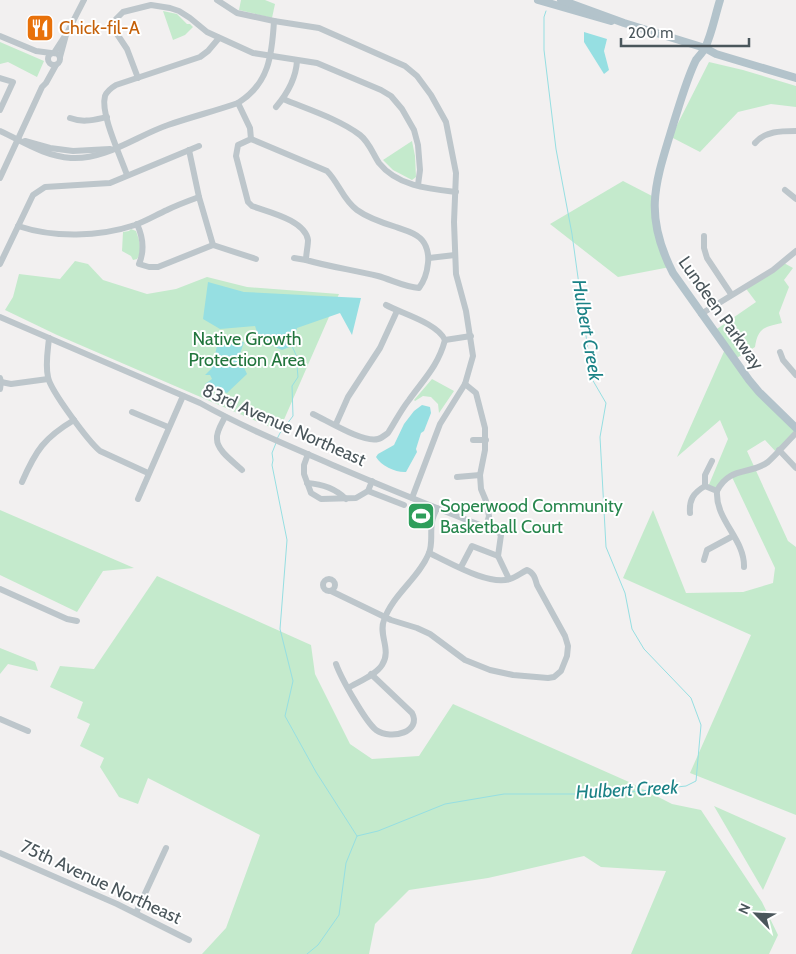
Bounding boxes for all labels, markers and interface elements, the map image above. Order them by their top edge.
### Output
restaurant icon: Chick-fil-A [25,13,55,43]
scale bar [621,15,748,47]
place label: Chick-fil-A [59,17,140,39]
text: 200 m [628,24,673,42]
street label: Lundeen Parkway [674,252,768,374]
water label: Hulbert Creek [567,278,608,383]
park label: Native Growth Protection Area [188,328,306,371]
street label: 83rd Avenue Northeast [199,379,369,471]
place label: Soperwood Community Basketball Court [440,495,623,538]
sports icon: Soperwood Community Basketball Court [406,501,436,531]
water label: Hulbert Creek [575,775,680,804]
street label: 75th Avenue Northeast [17,835,185,929]
north arrow [731,889,781,939]
text: N [734,901,754,917]

